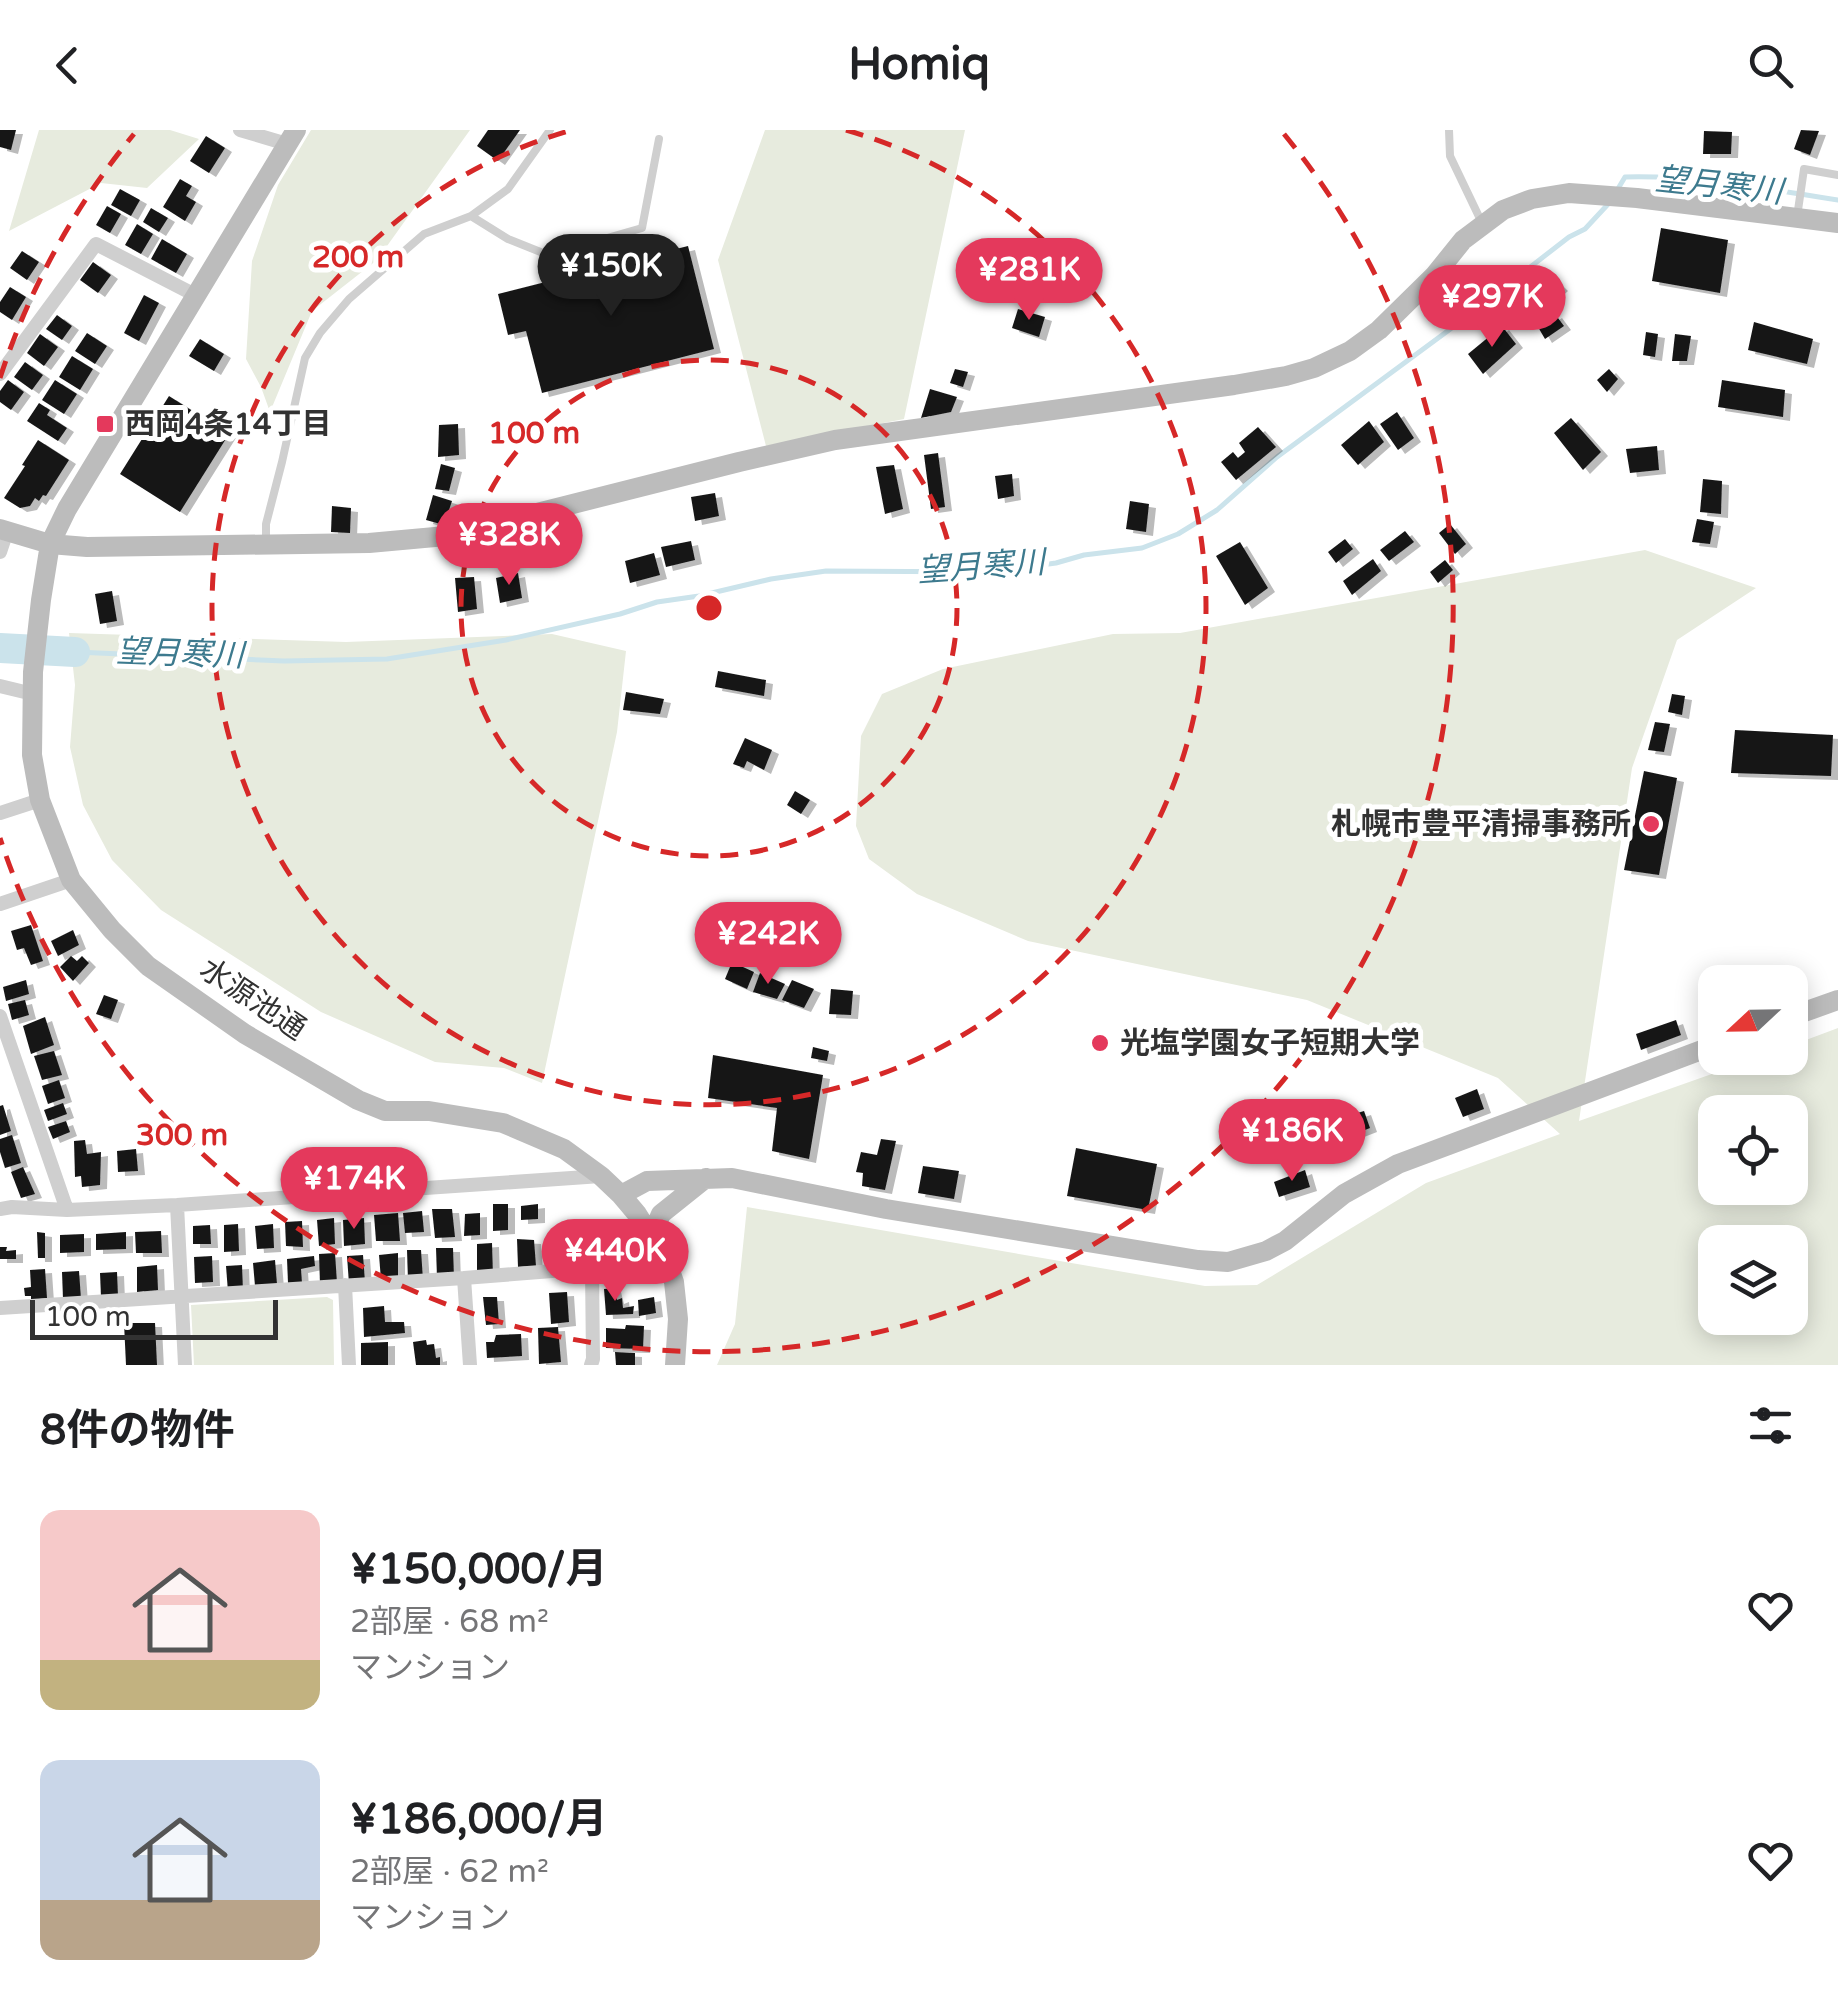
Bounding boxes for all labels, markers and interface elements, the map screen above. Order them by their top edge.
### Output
icon: back [40,38,95,93]
text: Homiq [848,38,990,92]
icon: search [1743,38,1798,93]
water label: 望月寒川 [1653,160,1788,212]
pin: ¥150K [541,234,681,319]
pin: ¥281K [959,238,1099,323]
text: 200 m [312,239,404,276]
text: ¥150K [560,247,662,285]
text: ¥281K [978,251,1080,289]
pin: ¥297K [1422,265,1562,350]
text: ¥297K [1441,278,1543,316]
place label: 西岡4条14丁目 [125,406,332,443]
marker: 西岡4条14丁目 [94,413,116,435]
text: 100 m [488,415,580,452]
pin: ¥328K [439,503,579,588]
text: ¥328K [458,516,560,554]
water label: 望月寒川 [916,543,1049,590]
centre of rings [691,590,727,626]
water label: 望月寒川 [115,633,248,675]
place label: 札幌市豊平清掃事務所 [1331,806,1631,843]
marker: 札幌市豊平清掃事務所 [1640,813,1662,835]
pin: ¥242K [698,902,838,987]
text: ¥242K [717,915,819,953]
street label: 水源池通 [193,951,313,1048]
north arrow [1698,965,1808,1075]
map controls [1698,965,1808,1335]
place label: 光塩学園女子短期大学 [1120,1025,1420,1062]
marker: 光塩学園女子短期大学 [1089,1032,1111,1054]
button: locate [1698,1095,1808,1205]
pin: ¥186K [1222,1099,1362,1184]
text: ¥186K [1241,1112,1343,1150]
text: 300 m [136,1117,228,1154]
pin: ¥174K [284,1147,424,1232]
text: ¥174K [303,1160,405,1198]
pin: ¥440K [545,1219,685,1304]
button: layers [1698,1225,1808,1335]
text: ¥440K [564,1232,666,1270]
scale bar [30,1295,278,1340]
text: 100 m [45,1300,131,1334]
icon: filters [1743,1398,1798,1453]
text: 8件の物件 [40,1405,234,1456]
text: ¥150,000/月 [350,1544,607,1595]
icon: home [120,1550,240,1670]
icon: heart [1743,1583,1798,1638]
text: 2部屋 · 68 m² [350,1603,549,1641]
text: マンション [350,1649,510,1687]
text: ¥186,000/月 [350,1794,607,1845]
icon: home [120,1800,240,1920]
icon: heart [1743,1833,1798,1888]
text: 2部屋 · 62 m² [350,1853,549,1891]
text: マンション [350,1899,510,1937]

